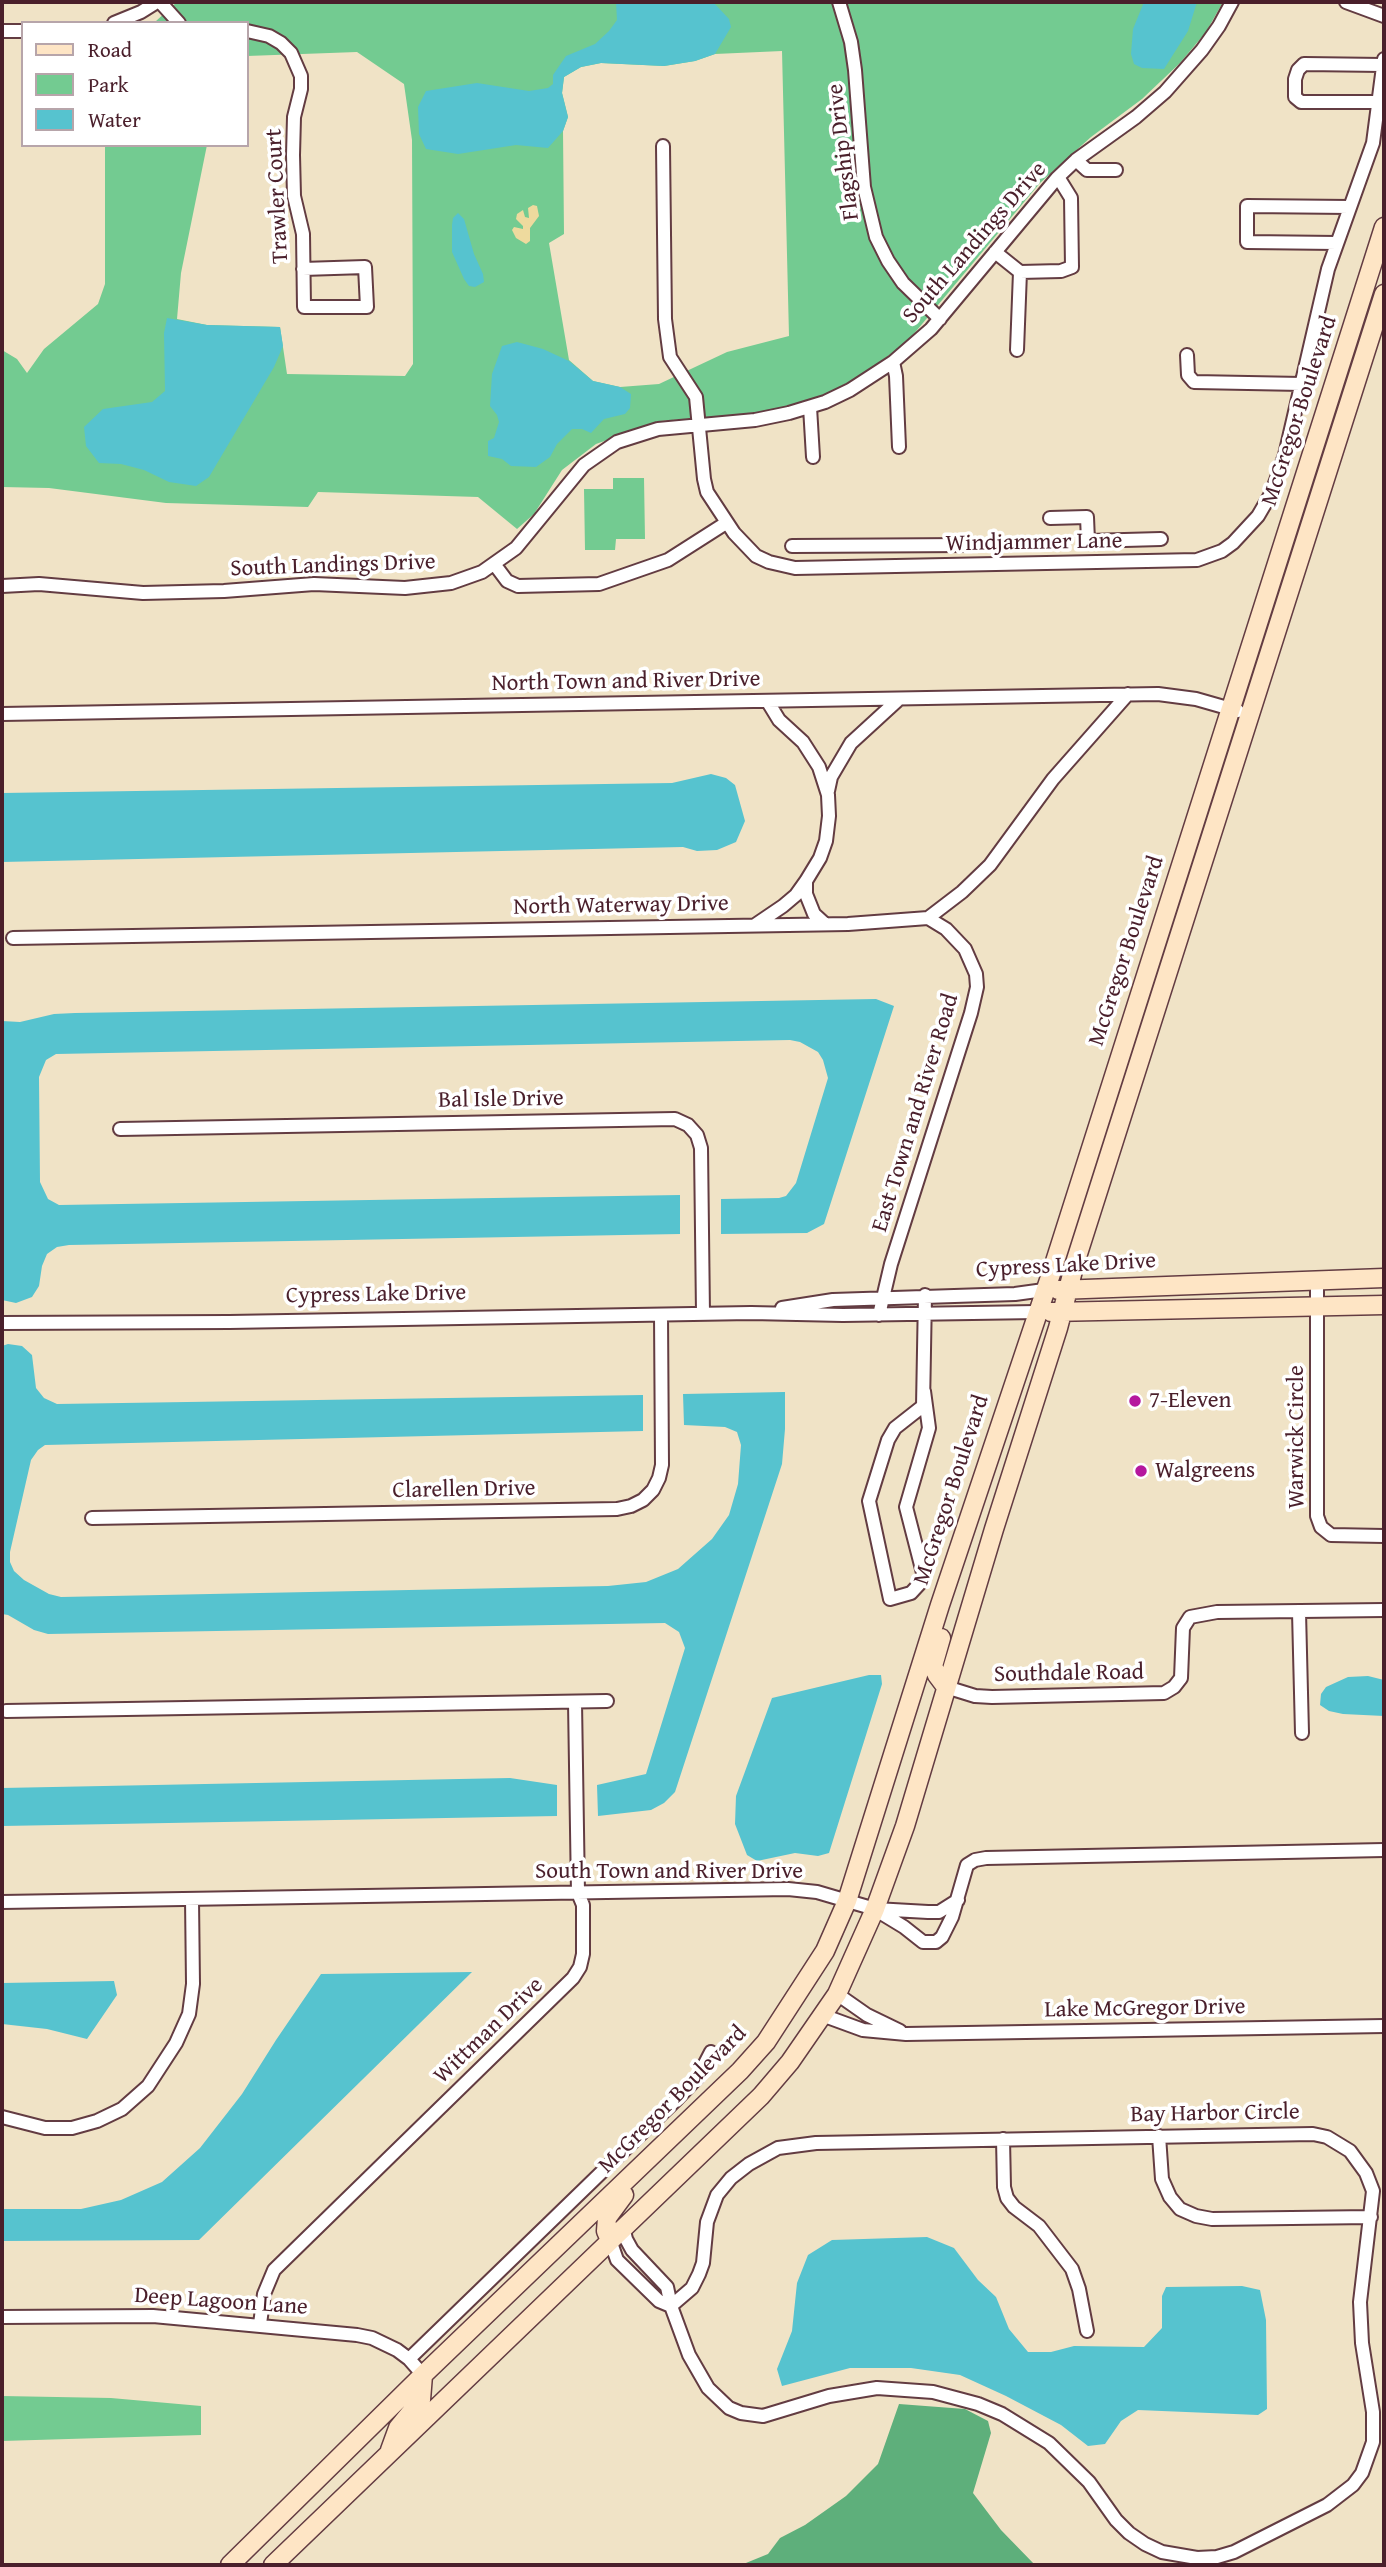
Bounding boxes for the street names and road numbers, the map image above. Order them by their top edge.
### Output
street label: Flagship Drive [822,82,866,222]
street label: Trawler Court [261,128,295,264]
street label: South Landings Drive [897,156,1053,330]
street label: McGregor Boulevard [1256,313,1344,509]
street label: Windjammer Lane [945,528,1123,558]
street label: South Landings Drive [230,549,436,583]
street label: North Town and River Drive [491,666,761,698]
street label: McGregor Boulevard [1083,853,1171,1049]
street label: North Waterway Drive [513,890,729,922]
street label: East Town and River Road [867,991,965,1235]
street label: Bal Isle Drive [438,1085,564,1115]
street label: Cypress Lake Drive [975,1247,1157,1285]
street label: Cypress Lake Drive [286,1280,466,1310]
street label: Warwick Circle [1283,1365,1311,1509]
street label: McGregor Boulevard [908,1392,996,1588]
street label: Clarellen Drive [392,1475,536,1505]
street label: Southdale Road [994,1659,1144,1689]
street label: South Town and River Drive [535,1858,803,1886]
street label: Wittman Drive [429,1972,549,2090]
street label: Lake McGregor Drive [1044,1993,1246,2025]
street label: McGregor Boulevard [593,2020,753,2180]
street label: Bay Harbor Circle [1130,2099,1300,2129]
street label: Deep Lagoon Lane [133,2282,309,2322]

